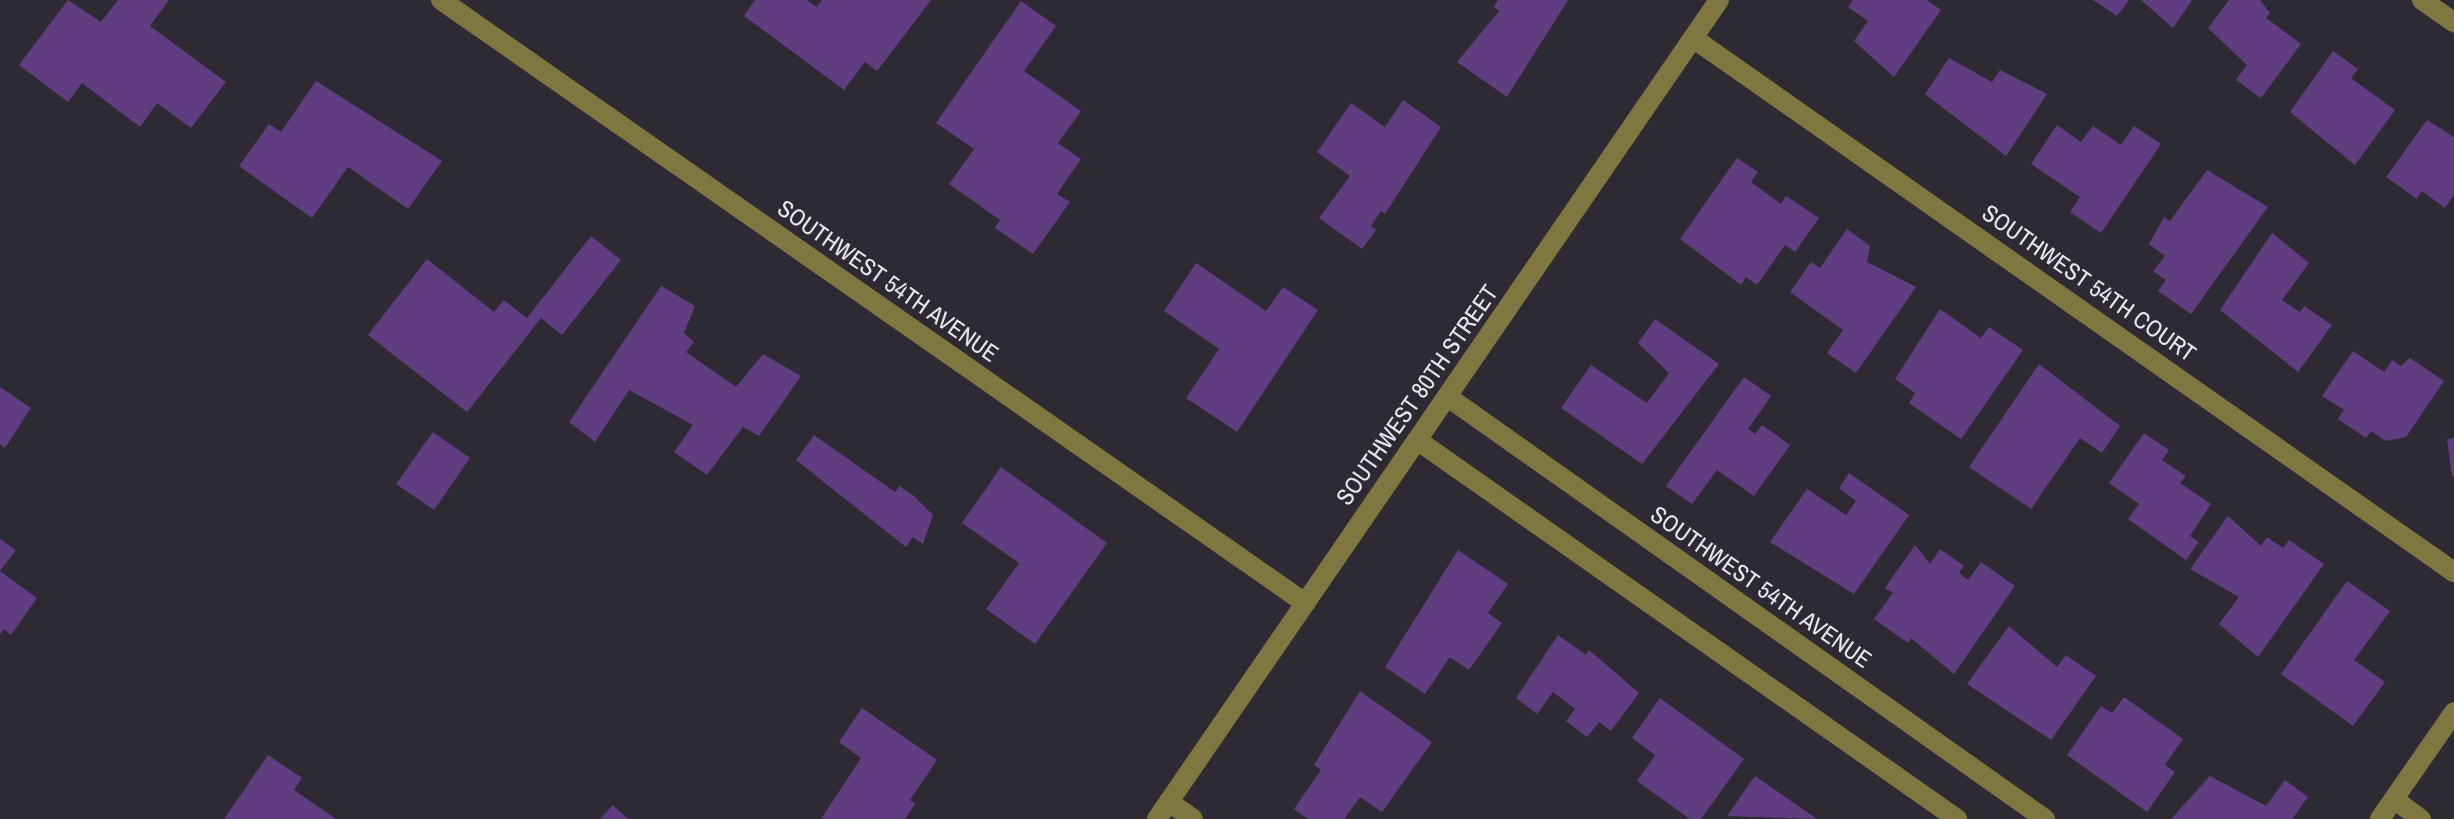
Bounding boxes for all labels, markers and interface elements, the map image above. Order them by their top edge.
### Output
street label: SOUTHWEST 54TH AVENUE [771,193,1005,369]
street label: SOUTHWEST 54TH COURT [1977,198,2201,368]
street label: SOUTHWEST 80TH STREET [1330,279,1504,511]
street label: SOUTHWEST 54TH AVENUE [1644,499,1878,675]

